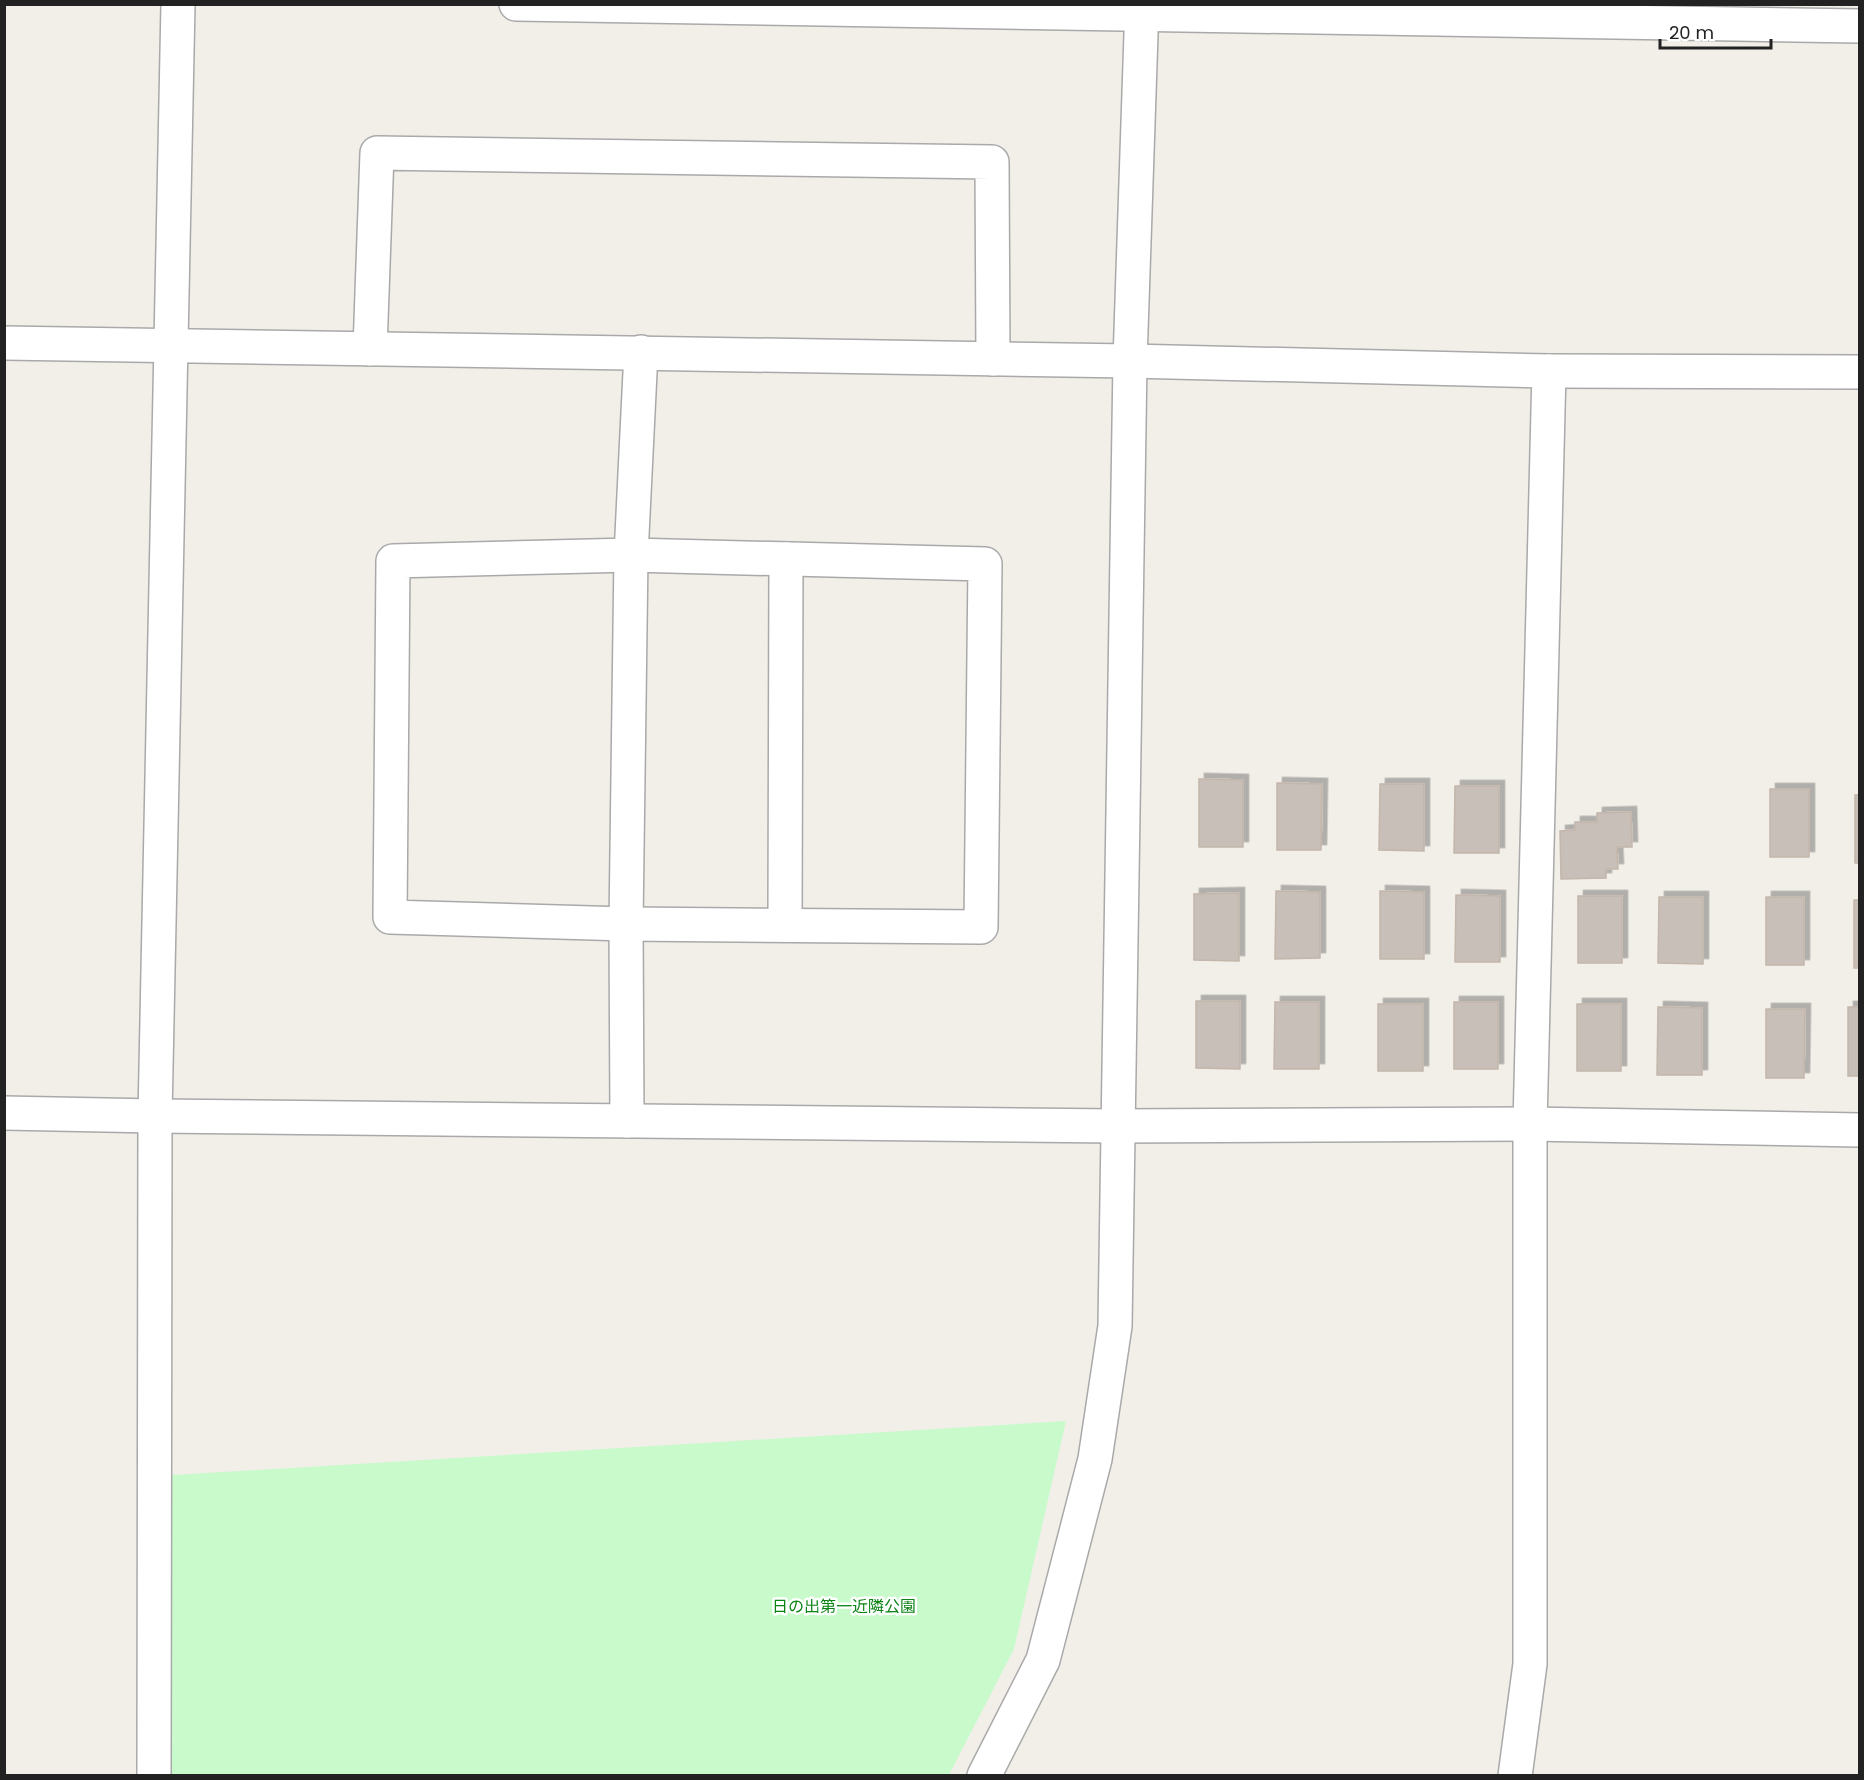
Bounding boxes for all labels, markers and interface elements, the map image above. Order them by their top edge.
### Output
scale bar [1660,12,1771,50]
text: 20 m [1669,20,1714,45]
park label: 日の出第一近隣公園 [772,1595,916,1618]

